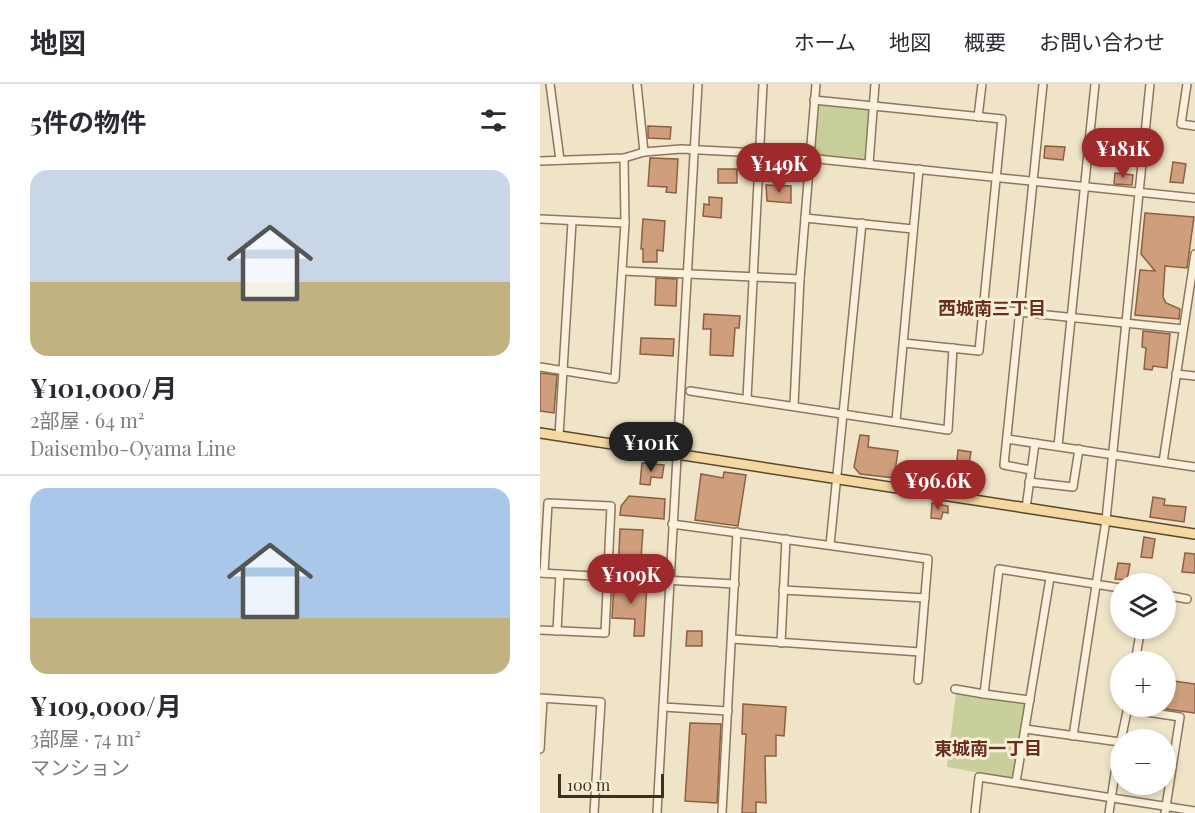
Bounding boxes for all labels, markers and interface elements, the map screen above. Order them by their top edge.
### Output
text: 地図 [30,23,86,60]
text: ホーム [794,27,856,55]
text: 地図 [889,27,931,55]
text: 概要 [964,27,1006,55]
text: お問い合わせ [1039,27,1165,55]
text: 5件の物件 [30,104,146,139]
icon: filters [477,104,510,137]
pin: ¥181K [1081,128,1165,179]
text: ¥181K [1096,134,1150,161]
pin: ¥149K [737,143,821,194]
text: ¥149K [750,149,808,176]
icon: home [216,209,324,317]
district label: 西城南三丁目 [938,296,1046,320]
text: ¥101,000/月 [30,370,177,405]
text: 2部屋 · 64 m² [30,406,145,433]
pin: ¥101K [609,422,693,473]
text: ¥101K [623,428,679,455]
text: Daisembo-Oyama Line [30,434,236,461]
pin: ¥96.6K [889,460,987,511]
text: ¥96.6K [905,466,971,493]
icon: home [216,527,324,635]
pin: ¥109K [589,554,673,605]
text: ¥109K [601,560,661,587]
map controls [1110,573,1176,795]
button: layers [1110,573,1176,639]
button: + [1110,651,1176,717]
text: ¥109,000/月 [30,688,182,723]
text: 3部屋 · 74 m² [30,724,141,751]
button: − [1110,729,1176,795]
district label: 東城南一丁目 [934,736,1042,760]
text: マンション [30,753,130,780]
scale bar [558,771,664,798]
text: 100 m [567,774,610,795]

